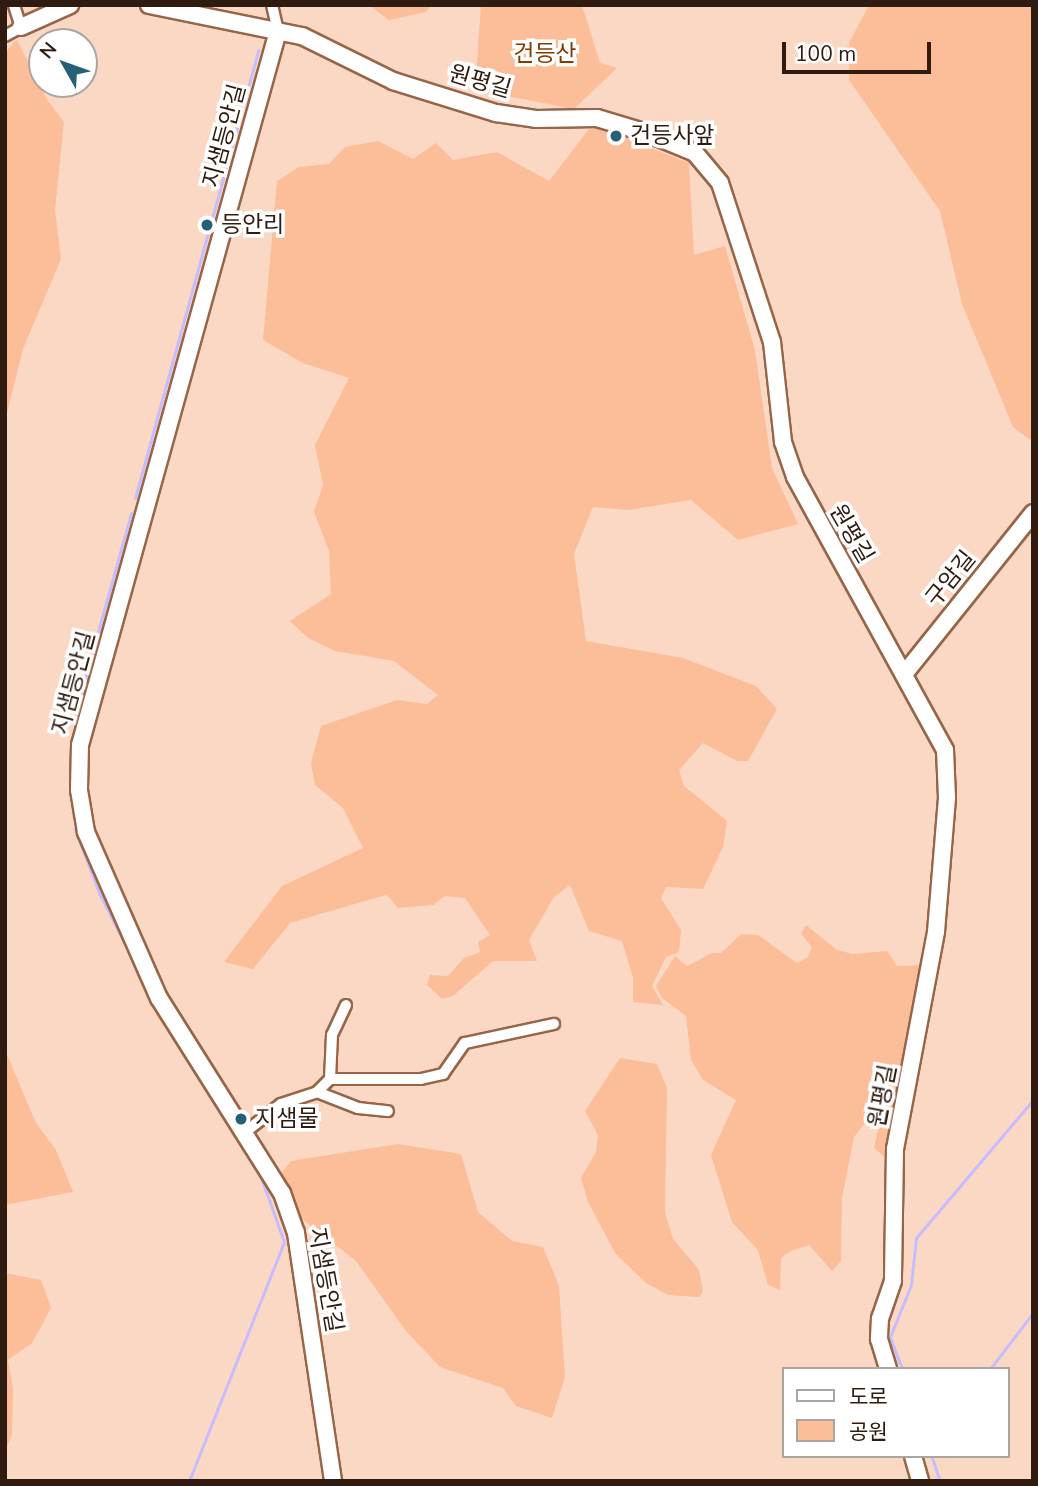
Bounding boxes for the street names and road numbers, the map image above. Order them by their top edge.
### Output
street label: 원평길 [446,60,514,104]
street label: 지샘등안길 [198,81,252,191]
street label: 원평길 [823,500,879,568]
street label: 구암길 [920,546,982,612]
street label: 지샘등안길 [47,628,101,738]
street label: 원평길 [863,1062,903,1130]
street label: 지샘등안길 [302,1226,348,1334]

